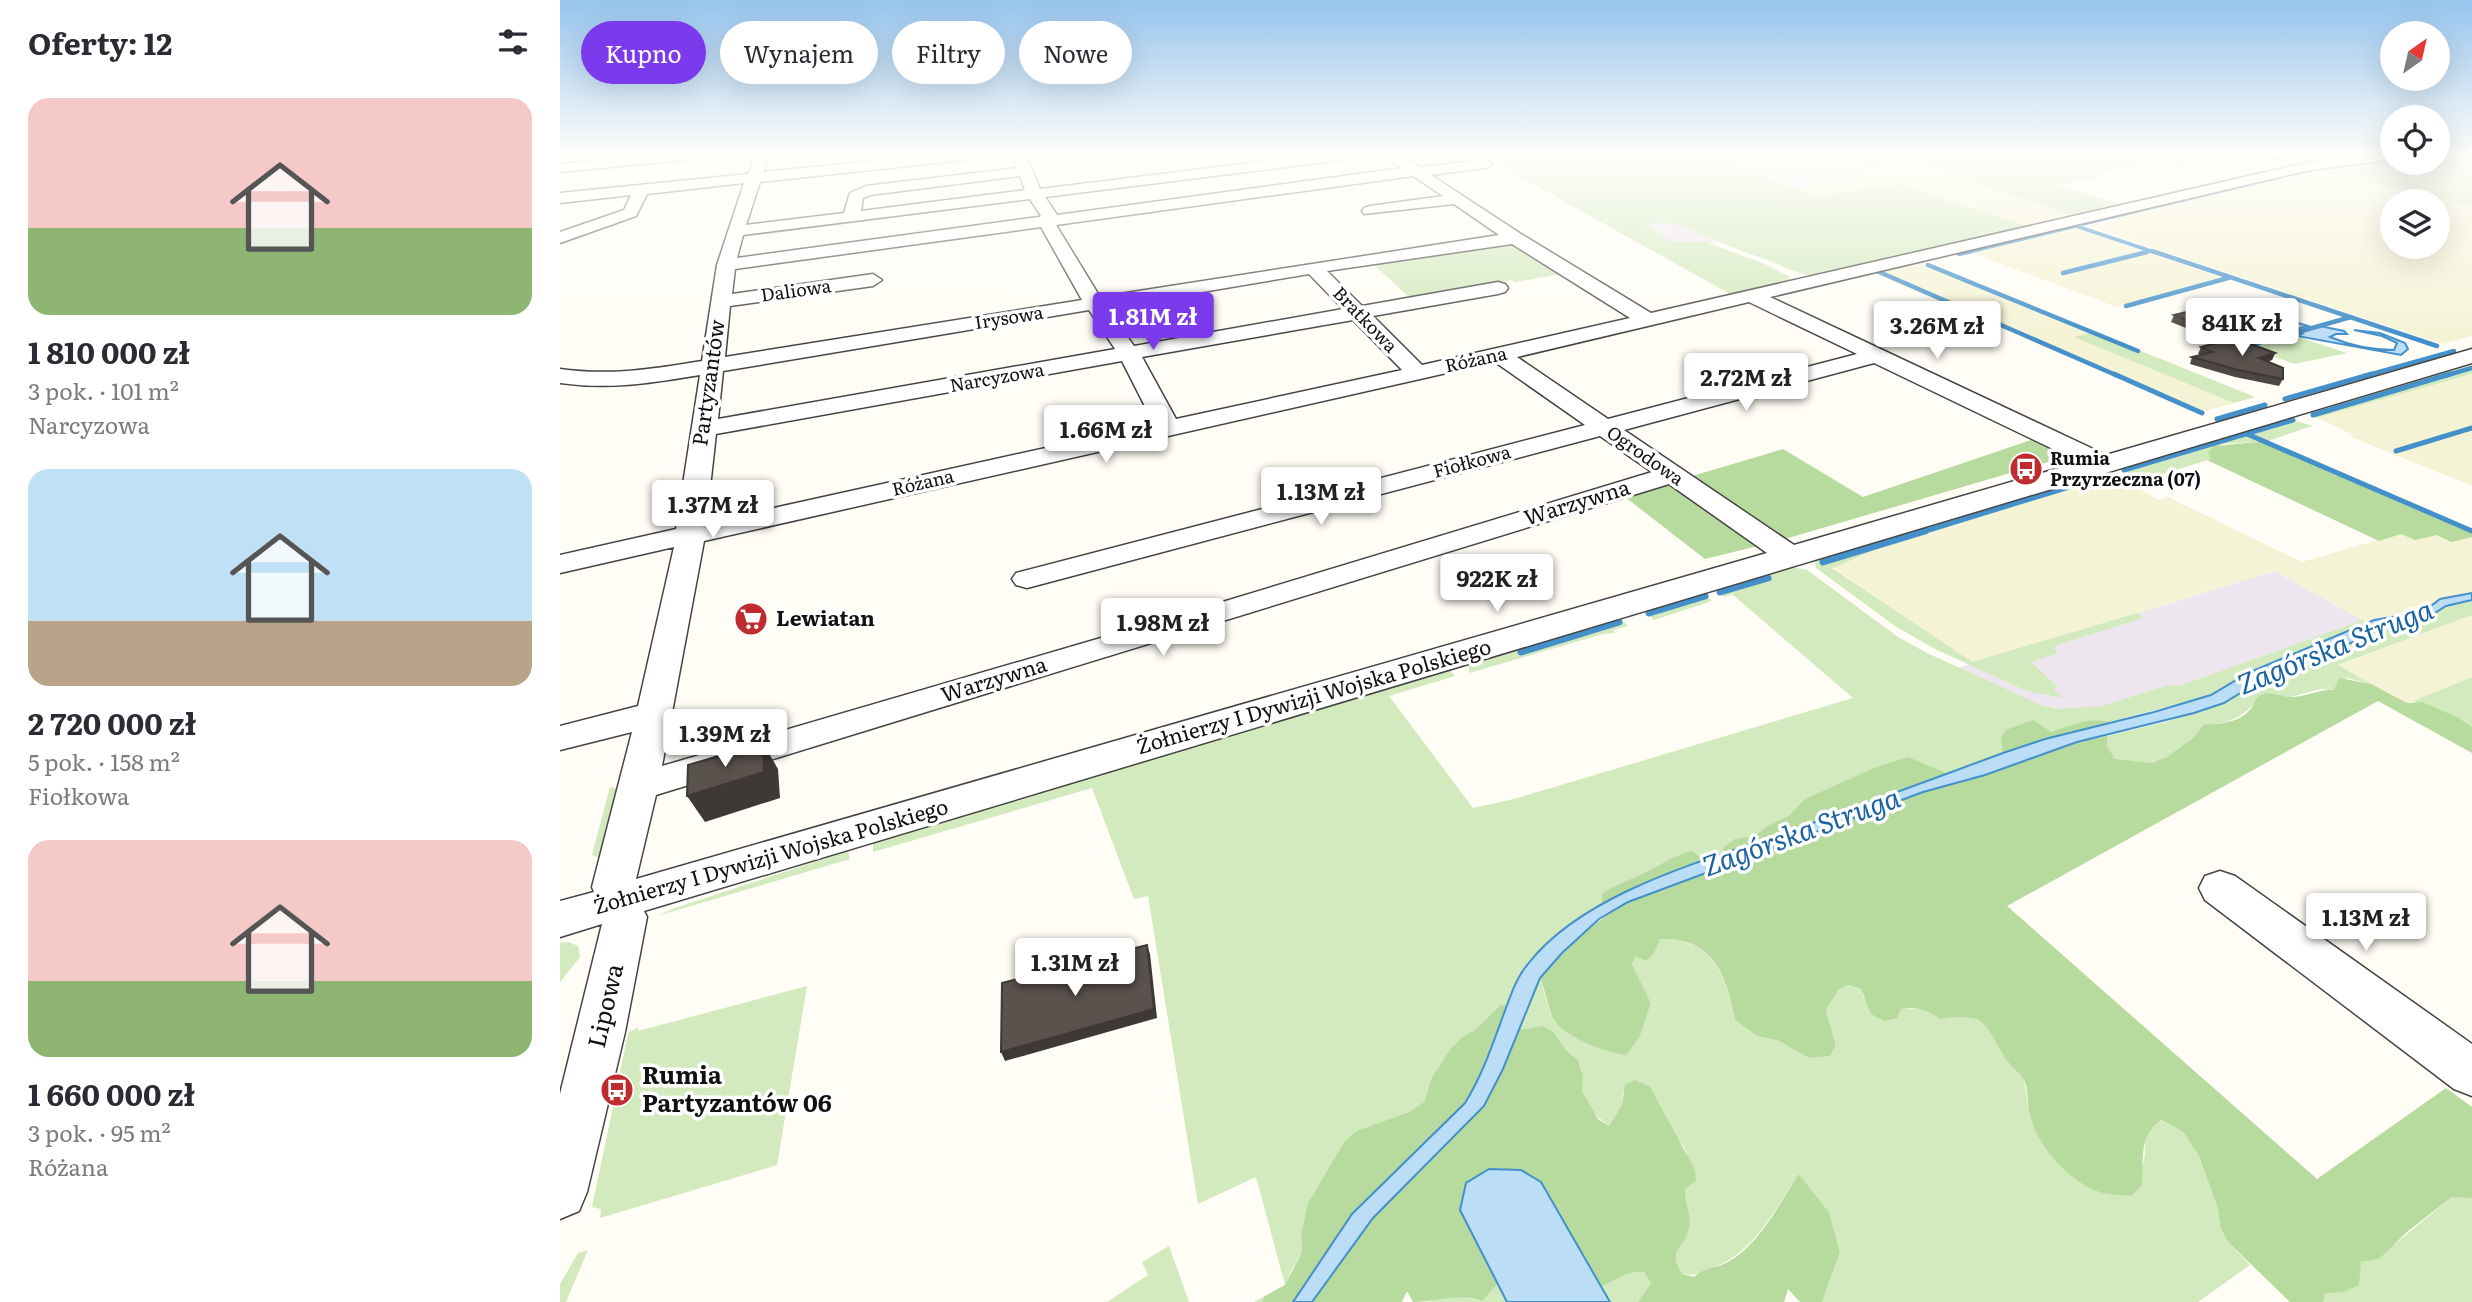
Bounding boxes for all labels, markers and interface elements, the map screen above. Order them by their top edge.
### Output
text: Oferty: 12 [28,20,172,64]
chip: Kupno [581,21,706,84]
chip: Wynajem [720,21,878,84]
chip: Filtry [892,21,1005,84]
chip: Nowe [1019,21,1132,84]
north arrow [2380,21,2450,91]
map controls [2380,21,2450,259]
icon: filters [494,23,532,61]
button: locate [2380,105,2450,175]
icon: home [217,144,343,270]
button: layers [2380,189,2450,259]
street label: Daliowa [759,271,833,308]
street label: Bratkowa [1328,280,1405,358]
pin: 1.81M zł [1081,292,1225,352]
street label: Irysowa [972,298,1045,335]
text: 1.81M zł [1109,298,1197,332]
pin: 841K zł [2177,298,2307,358]
pin: 3.26M zł [1865,302,2009,361]
text: 841K zł [2202,304,2282,338]
text: 3.26M zł [1890,307,1984,341]
street label: Partyzantów [682,317,731,448]
text: 1 810 000 zł [28,329,190,373]
street label: Różana [1442,339,1510,378]
pin: 2.72M zł [1674,354,1818,413]
street label: Narcyzowa [947,355,1046,398]
text: 2.72M zł [1700,359,1792,393]
text: 3 pok. · 101 m² [28,373,179,407]
pin: 1.66M zł [1034,406,1178,465]
text: Narcyzowa [28,407,150,441]
text: 1.66M zł [1060,411,1152,445]
street label: Ogrodowa [1602,418,1690,491]
street label: Fiołkowa [1430,437,1514,484]
place label: Rumia Przyrzeczna (07) [2050,444,2201,492]
bus stop icon: Rumia Przyrzeczna (07) [2007,450,2045,488]
street label: Różana [889,461,957,502]
pin: 1.13M zł [1249,468,1393,527]
street label: Warzywna [1519,470,1634,531]
text: 1.13M zł [1277,473,1365,507]
pin: 1.37M zł [641,480,785,540]
text: 1.37M zł [668,486,758,520]
icon: home [217,515,343,641]
pin: 922K zł [1432,554,1562,614]
text: 922K zł [1456,560,1538,594]
water label: Zagórska Struga [2230,587,2439,704]
pin: 1.98M zł [1091,598,1235,658]
supermarket icon: Lewiatan [732,600,770,638]
place label: Lewiatan [776,601,875,632]
text: 1.98M zł [1117,604,1209,638]
street label: Żołnierzy I Dywizji Wojska Polskiego [1132,629,1494,760]
street label: Warzywna [936,647,1051,708]
text: 2 720 000 zł [28,700,196,744]
pin: 1.39M zł [653,710,797,769]
text: 1.39M zł [679,715,771,749]
text: 5 pok. · 158 m² [28,744,180,778]
water label: Zagórska Struga [1695,775,1905,885]
text: Fiołkowa [28,778,130,812]
street label: Żołnierzy I Dywizji Wojska Polskiego [589,789,951,920]
icon: home [217,886,343,1012]
pin: 1.13M zł [2294,894,2438,953]
text: 1.13M zł [2322,899,2410,933]
pin: 1.31M zł [1003,939,1147,998]
text: 1.31M zł [1031,944,1119,978]
street label: Lipowa [577,960,630,1051]
place label: Rumia Partyzantów 06 [642,1056,832,1119]
text: 1 660 000 zł [28,1071,195,1115]
bus stop icon: Rumia Partyzantów 06 [598,1071,636,1109]
text: 3 pok. · 95 m² [28,1115,171,1149]
text: Różana [28,1149,108,1183]

